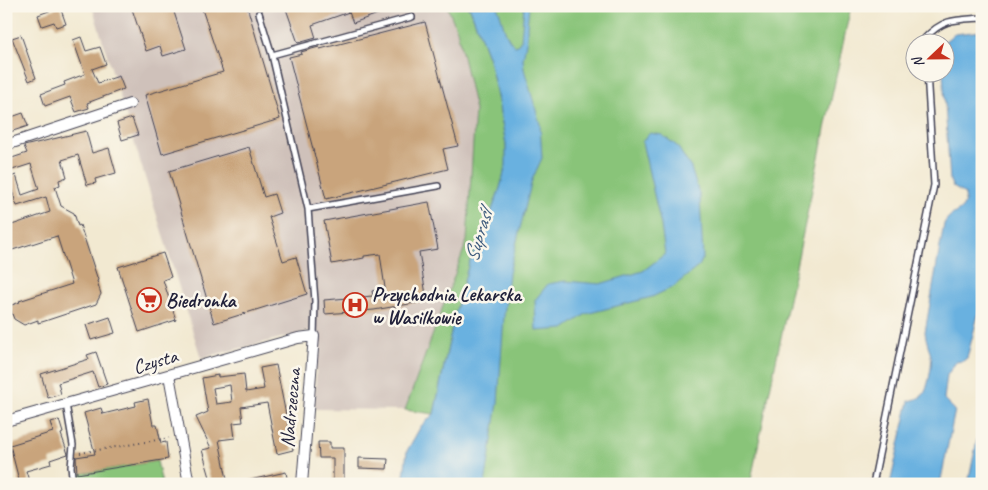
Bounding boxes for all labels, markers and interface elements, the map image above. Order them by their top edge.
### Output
north arrow [906,32,956,82]
text: N [908,53,928,70]
water label: Supraśl [458,200,500,265]
place label: Przychodnia Lekarska w Wasilkowie [372,282,522,330]
supermarket icon: Biedronka [136,287,162,313]
place label: Biedronka [166,288,237,313]
hospital icon: Przychodnia Lekarska w Wasilkowie [342,292,368,318]
street label: Czysta [130,343,181,380]
street label: Nadrzeczna [275,366,307,449]

